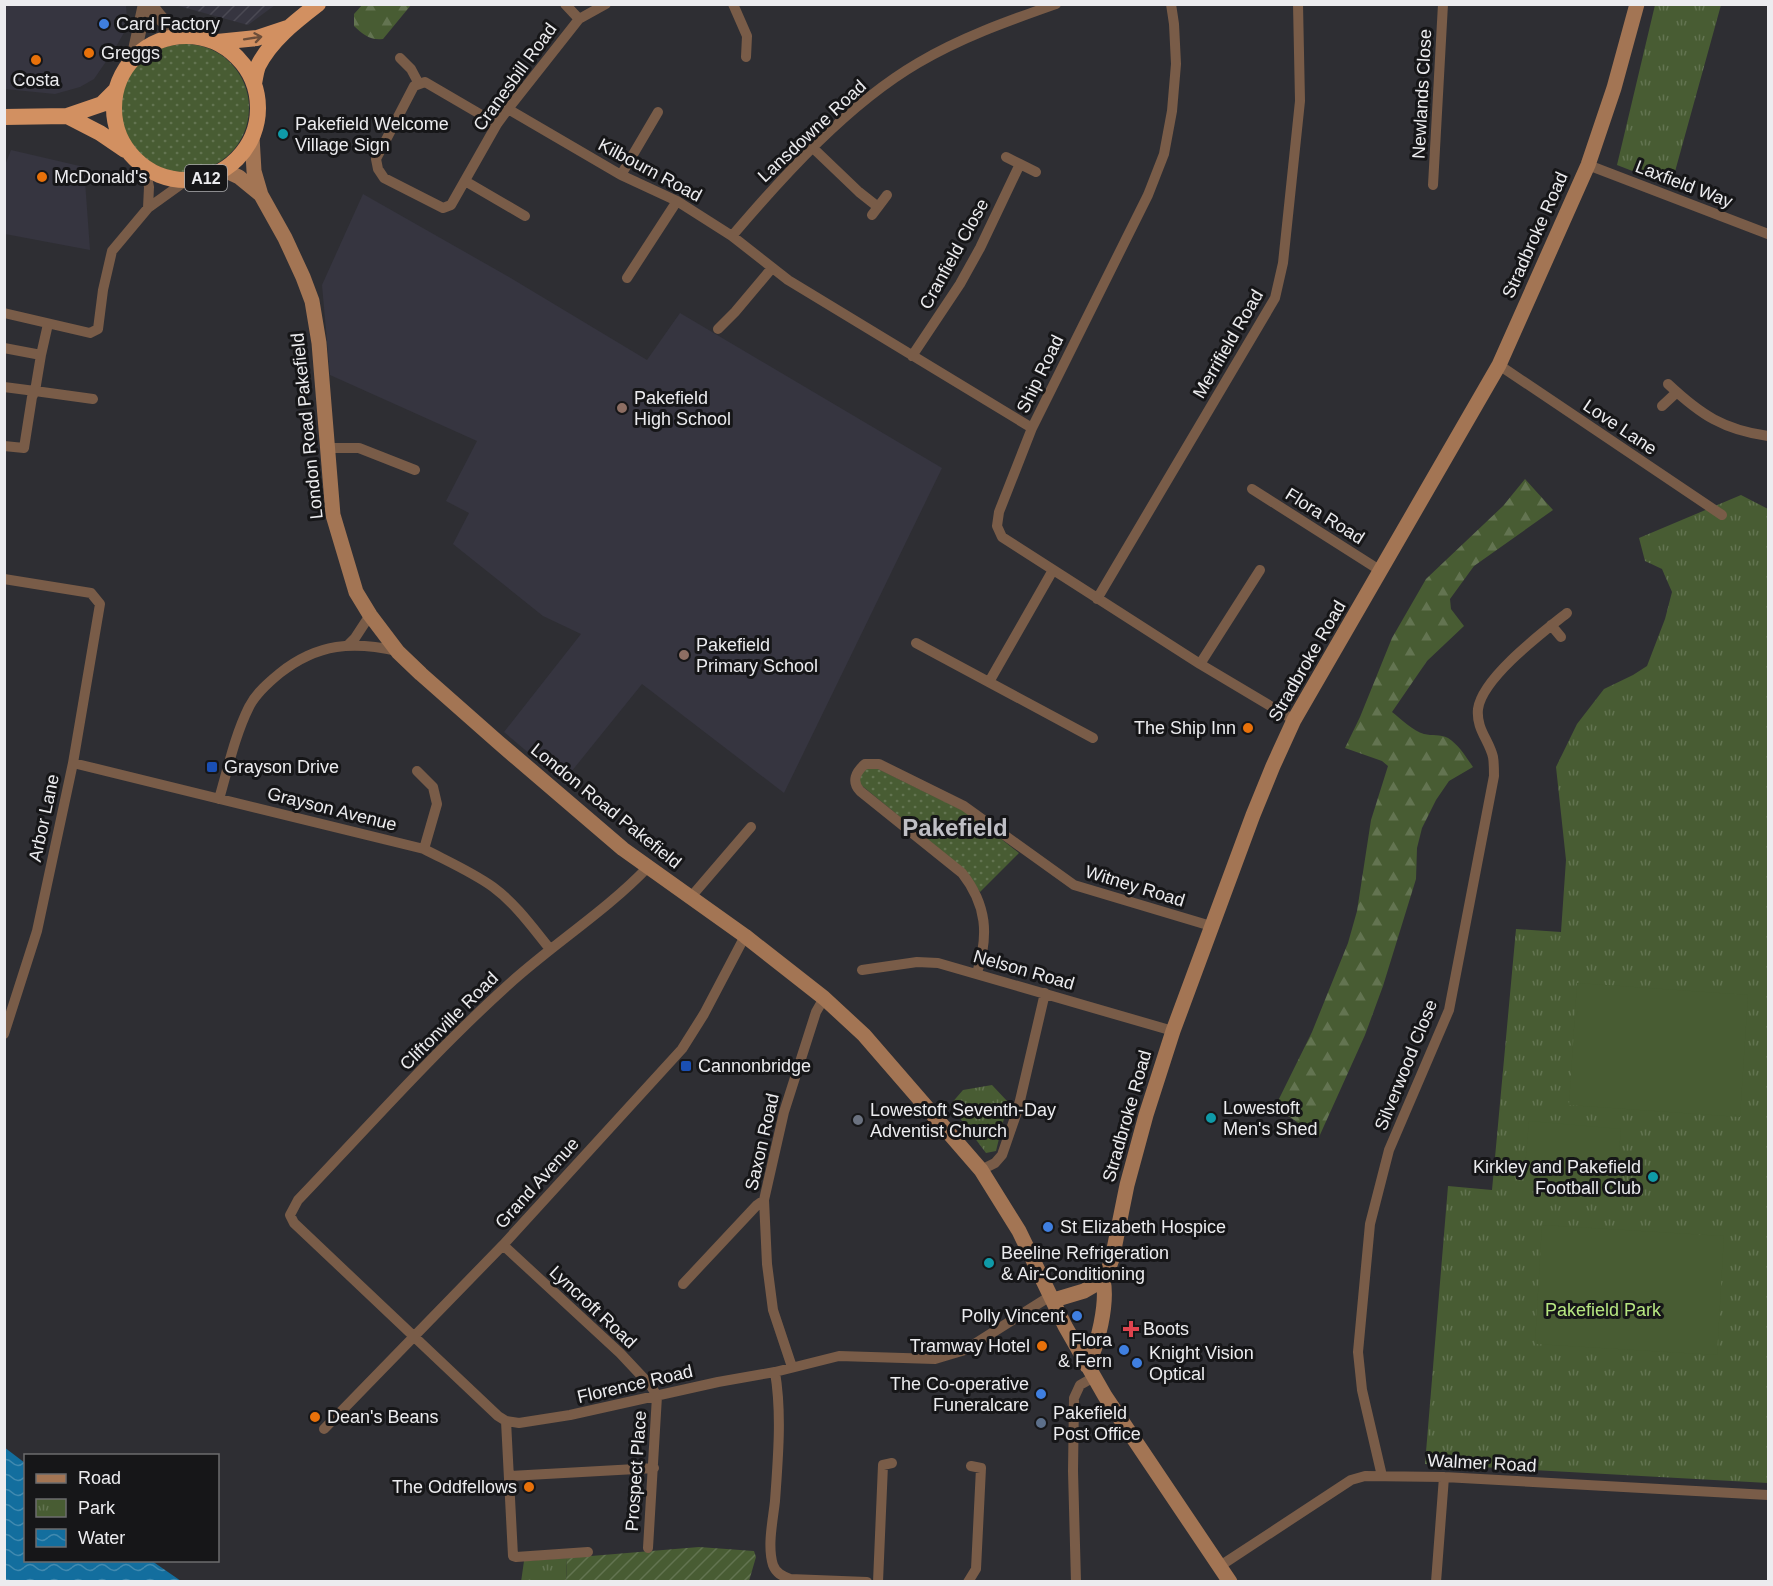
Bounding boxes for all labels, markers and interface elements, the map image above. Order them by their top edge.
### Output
place label: Card Factory [116,14,220,34]
marker: Card Factory [97,17,111,31]
street label: Cranesbill Road [469,19,561,135]
street label: Newlands Close [1409,29,1435,159]
one-way arrow [243,32,262,43]
place label: Greggs [101,43,160,63]
marker: Greggs [82,46,96,60]
marker: Costa [29,53,43,67]
place label: Costa [12,70,60,90]
street label: Lansdowne Road [754,76,870,186]
place label: Pakefield Welcome Village Sign [295,114,449,155]
marker: Pakefield Welcome Village Sign [276,127,290,141]
street label: Kilbourn Road [595,134,705,206]
street label: Laxfield Way [1633,156,1735,212]
road number: A12 [185,165,227,191]
place label: McDonald's [54,167,147,187]
street label: Stradbroke Road [1498,169,1572,301]
marker: McDonald's [35,170,49,184]
street label: Cranfield Close [915,195,993,313]
street label: Merrifield Road [1189,286,1267,402]
street label: London Road Pakefield [287,332,327,520]
street label: Ship Road [1013,332,1067,416]
place label: Pakefield High School [634,388,731,429]
street label: Love Lane [1580,395,1660,459]
marker: Pakefield High School [615,401,629,415]
street label: Flora Road [1282,484,1368,548]
street label: Stradbroke Road [1264,597,1350,725]
place label: Pakefield Primary School [696,635,818,676]
marker: Pakefield Primary School [677,648,691,662]
place label: The Ship Inn [1134,718,1236,738]
marker: The Ship Inn [1241,721,1255,735]
street label: London Road Pakefield [527,739,685,873]
place label: Grayson Drive [224,757,339,777]
marker: Grayson Drive [205,760,219,774]
street label: Arbor Lane [25,772,63,864]
street label: Grayson Avenue [265,783,399,835]
district label: Pakefield [902,814,1008,841]
street label: Witney Road [1083,861,1187,911]
street label: Nelson Road [971,946,1077,994]
street label: Cliftonville Road [396,968,502,1074]
street label: Silverwood Close [1371,997,1441,1133]
street label: Stradbroke Road [1099,1048,1155,1184]
place label: Cannonbridge [698,1056,811,1076]
marker: Cannonbridge [679,1059,693,1073]
street label: Saxon Road [741,1091,783,1193]
place label: Lowestoft Men's Shed [1223,1098,1318,1139]
place label: Lowestoft Seventh-Day Adventist Church [870,1100,1056,1141]
marker: Lowestoft Men's Shed [1204,1111,1218,1125]
marker: Lowestoft Seventh-Day Adventist Church [851,1113,865,1127]
street label: Grand Avenue [491,1134,583,1232]
place label: Kirkley and Pakefield Football Club [1473,1157,1641,1198]
marker: Kirkley and Pakefield Football Club [1646,1170,1660,1184]
place label: St Elizabeth Hospice [1060,1217,1226,1237]
marker: St Elizabeth Hospice [1041,1220,1055,1234]
place label: Beeline Refrigeration & Air-Conditioning [1001,1243,1169,1284]
marker: Beeline Refrigeration & Air-Conditioning [982,1256,996,1270]
street label: Lyncroft Road [545,1262,641,1352]
park label: Pakefield Park [1545,1300,1662,1320]
place label: Polly Vincent [961,1306,1065,1326]
marker: Polly Vincent [1070,1309,1084,1323]
place label: Boots [1143,1319,1189,1339]
marker: Boots [1124,1322,1138,1336]
place label: Flora & Fern [1058,1330,1113,1371]
place label: Tramway Hotel [910,1336,1030,1356]
marker: Tramway Hotel [1035,1339,1049,1353]
marker: Flora & Fern [1117,1343,1131,1357]
place label: Knight Vision Optical [1149,1343,1254,1384]
marker: Knight Vision Optical [1130,1356,1144,1370]
street label: Florence Road [575,1361,695,1407]
place label: The Co-operative Funeralcare [890,1374,1029,1415]
marker: The Co-operative Funeralcare [1034,1387,1048,1401]
place label: Pakefield Post Office [1053,1403,1141,1444]
place label: Dean's Beans [327,1407,439,1427]
marker: Dean's Beans [308,1410,322,1424]
street label: Prospect Place [622,1410,650,1532]
marker: Pakefield Post Office [1034,1416,1048,1430]
street label: Walmer Road [1427,1450,1537,1476]
legend [24,1454,219,1562]
text: Road [78,1468,121,1488]
place label: The Oddfellows [392,1477,517,1497]
marker: The Oddfellows [522,1480,536,1494]
text: Park [78,1498,116,1518]
text: Water [78,1528,125,1548]

